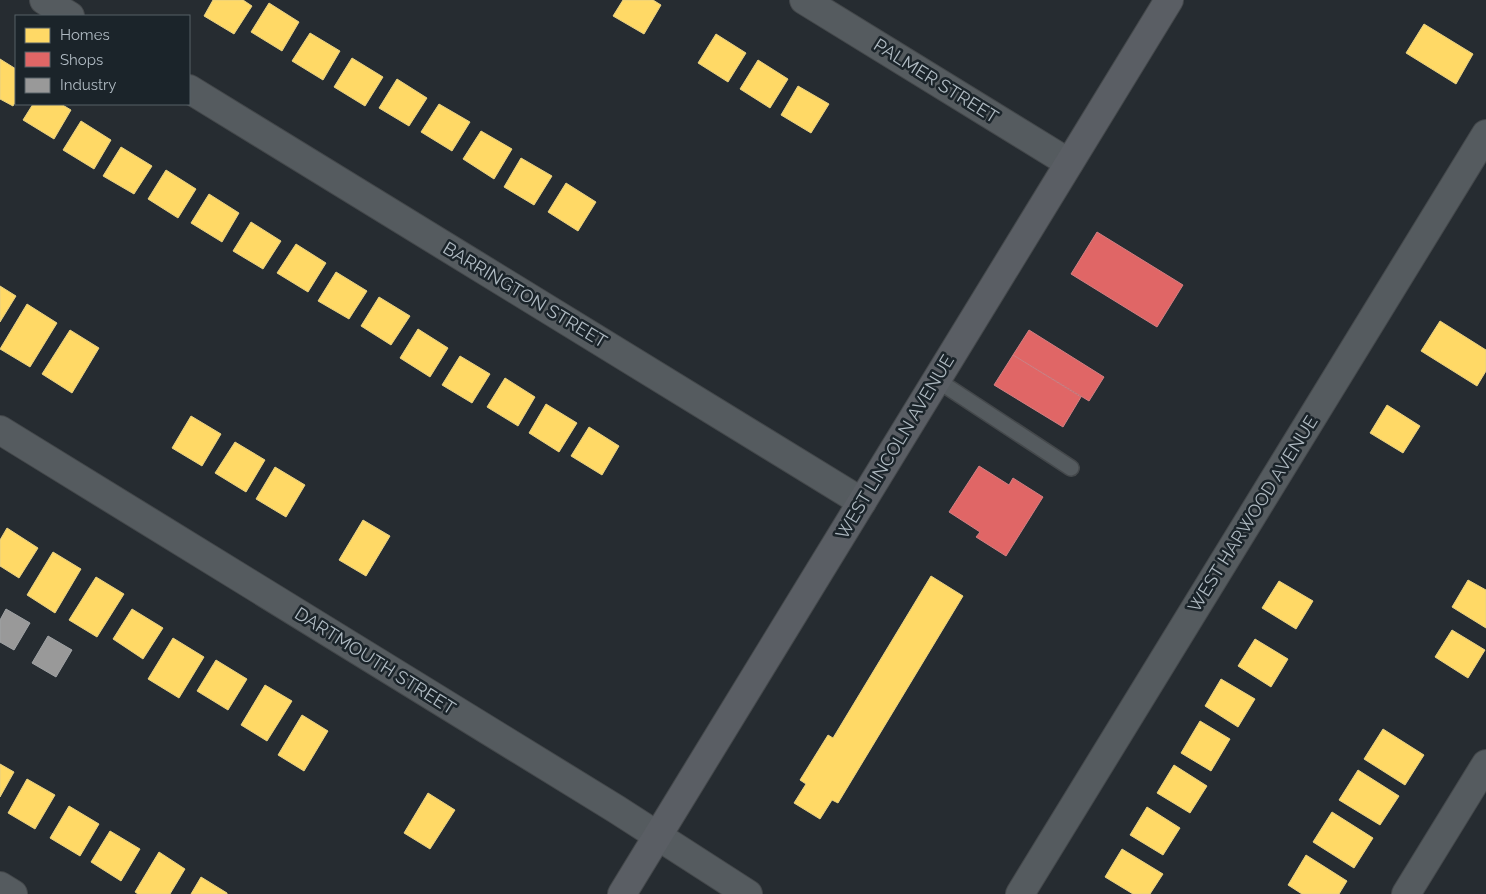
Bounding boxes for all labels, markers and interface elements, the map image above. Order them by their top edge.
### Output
legend [15,15,190,105]
text: Homes [60,26,110,44]
street label: PALMER STREET [870,34,1002,127]
text: Shops [60,51,103,69]
text: Industry [60,76,116,94]
street label: BARRINGTON STREET [439,237,611,352]
street label: WEST LINCOLN AVENUE [831,351,958,543]
street label: WEST HARWOOD AVENUE [1183,412,1322,616]
street label: DARTMOUTH STREET [291,603,459,719]

